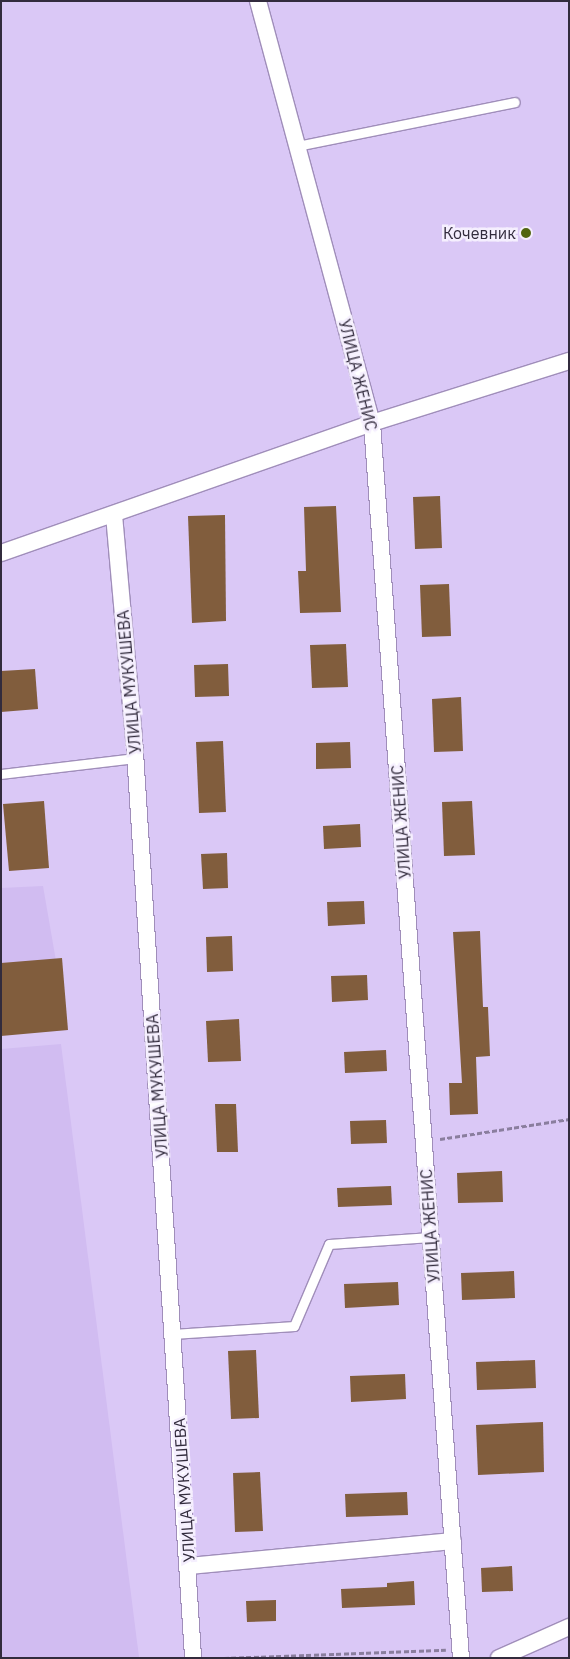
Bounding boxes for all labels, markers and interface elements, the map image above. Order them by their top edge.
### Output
place label: Кочевник [443,223,516,243]
marker: Кочевник [520,227,532,239]
street label: УЛИЦА ЖЕНИС [335,317,381,433]
street label: УЛИЦА МУКУШЕВА [113,609,145,755]
street label: УЛИЦА ЖЕНИС [387,764,415,880]
street label: УЛИЦА МУКУШЕВА [142,1013,172,1159]
street label: УЛИЦА ЖЕНИС [416,1168,444,1284]
street label: УЛИЦА МУКУШЕВА [169,1417,199,1563]

